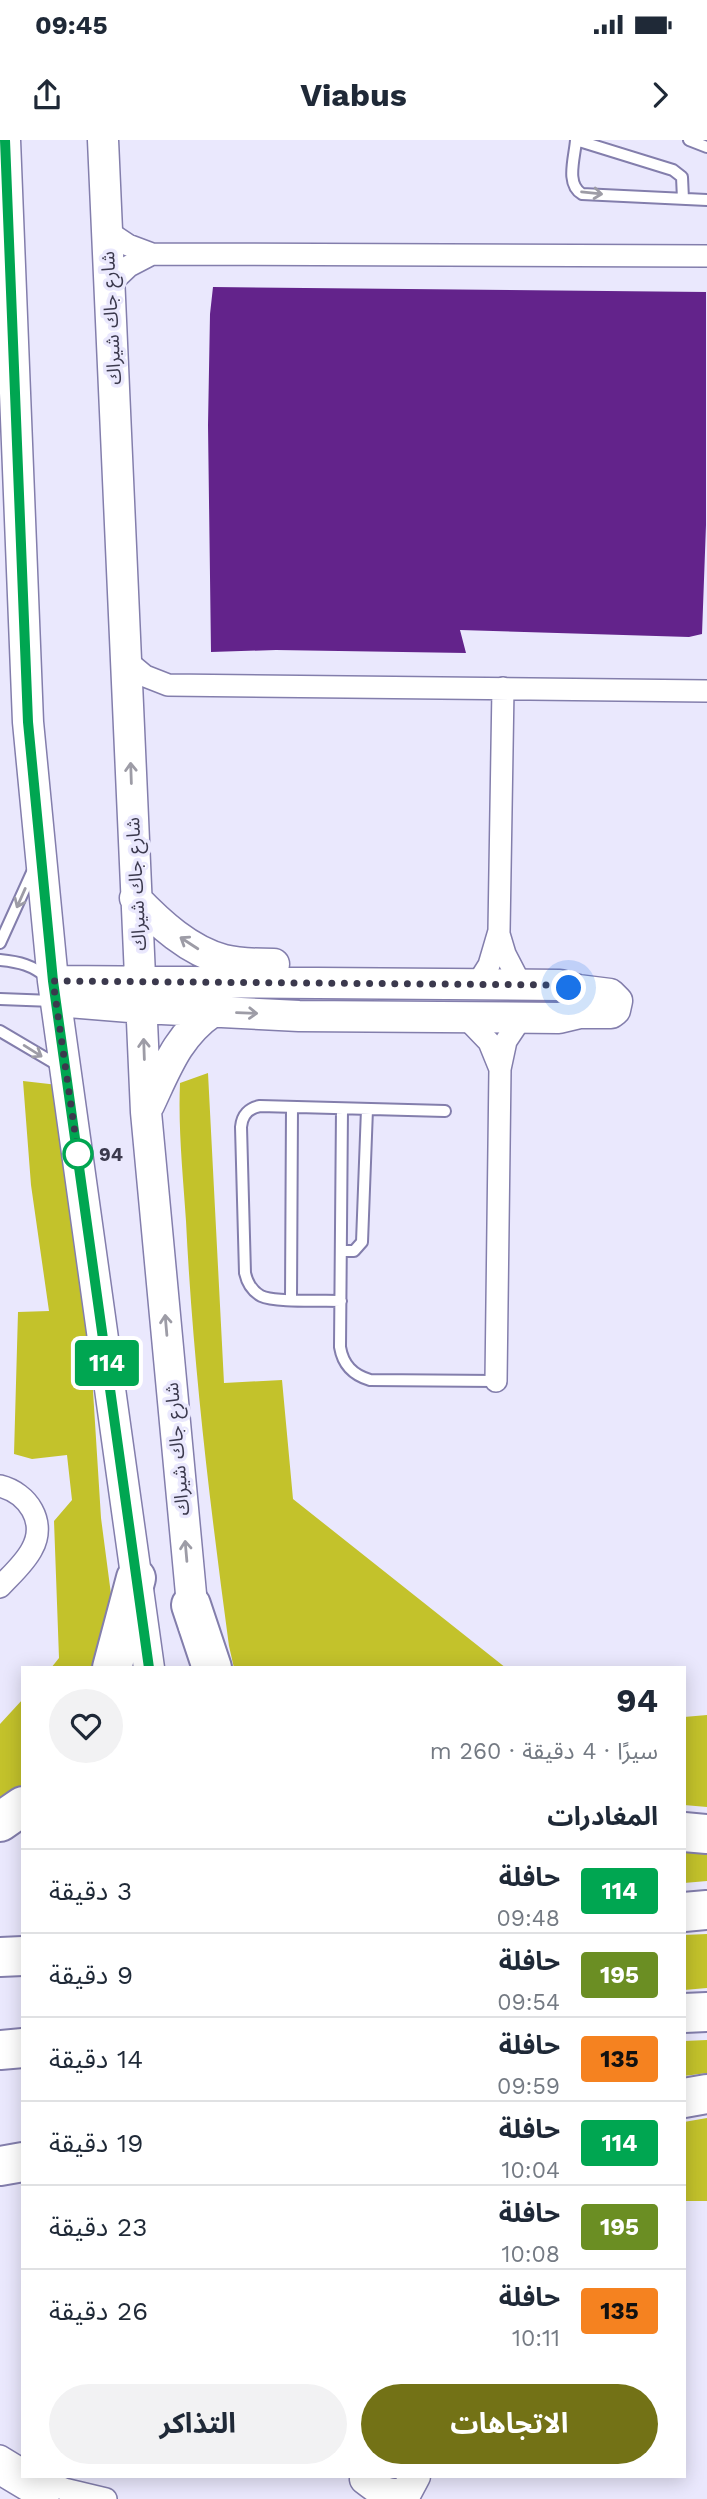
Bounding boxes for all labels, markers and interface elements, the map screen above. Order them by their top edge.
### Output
text: 09:45 [35,10,108,40]
icon: share [28,76,66,114]
text: Viabus [300,76,407,114]
icon: forward [641,76,679,114]
one-way arrow [580,187,603,200]
street label: شارع جاك شيراك [96,250,128,385]
one-way arrow [125,762,138,785]
street label: شارع جاك شيراك [121,816,153,951]
one-way arrow [14,887,27,909]
one-way arrow [180,936,199,951]
your location [551,970,586,1005]
one-way arrow [235,1007,258,1020]
one-way arrow [137,1038,150,1061]
one-way arrow [23,1043,42,1058]
marker: 94 [63,1139,93,1169]
place label: 94 [99,1143,123,1166]
one-way arrow [159,1314,172,1336]
line badge: 114 [67,1340,147,1386]
text: 114 [89,1349,125,1377]
street label: شارع جاك شيراك [160,1381,196,1517]
one-way arrow [179,1540,192,1563]
text: 94 [616,1681,658,1720]
button: heart [49,1689,123,1763]
text: سيرًا · 4 دقيقة · 260 m [430,1738,658,1765]
text: المغادرات [547,1801,658,1831]
text: حافلة [499,1862,560,1892]
text: 3 دقيقة [49,1876,132,1906]
text: 114 [601,1877,638,1905]
text: 09:48 [496,1905,560,1932]
text: حافلة [499,1946,560,1976]
text: 9 دقيقة [49,1960,133,1990]
text: 195 [600,1961,639,1989]
text: 09:54 [497,1989,560,2016]
text: حافلة [499,2030,560,2060]
text: 14 دقيقة [49,2044,143,2074]
text: 135 [600,2045,639,2073]
text: 09:59 [497,2073,560,2100]
text: حافلة [499,2114,560,2144]
text: 19 دقيقة [49,2128,143,2158]
text: 114 [601,2129,638,2157]
text: 10:04 [502,2157,560,2184]
text: حافلة [499,2198,560,2228]
text: 23 دقيقة [49,2212,147,2242]
text: 195 [600,2213,639,2241]
text: 10:08 [501,2241,560,2268]
text: حافلة [499,2282,560,2312]
text: 26 دقيقة [49,2296,148,2326]
text: 135 [600,2297,639,2325]
text: 10:11 [512,2325,560,2352]
button: التذاكر [49,2384,347,2464]
button: الاتجاهات [361,2384,658,2464]

